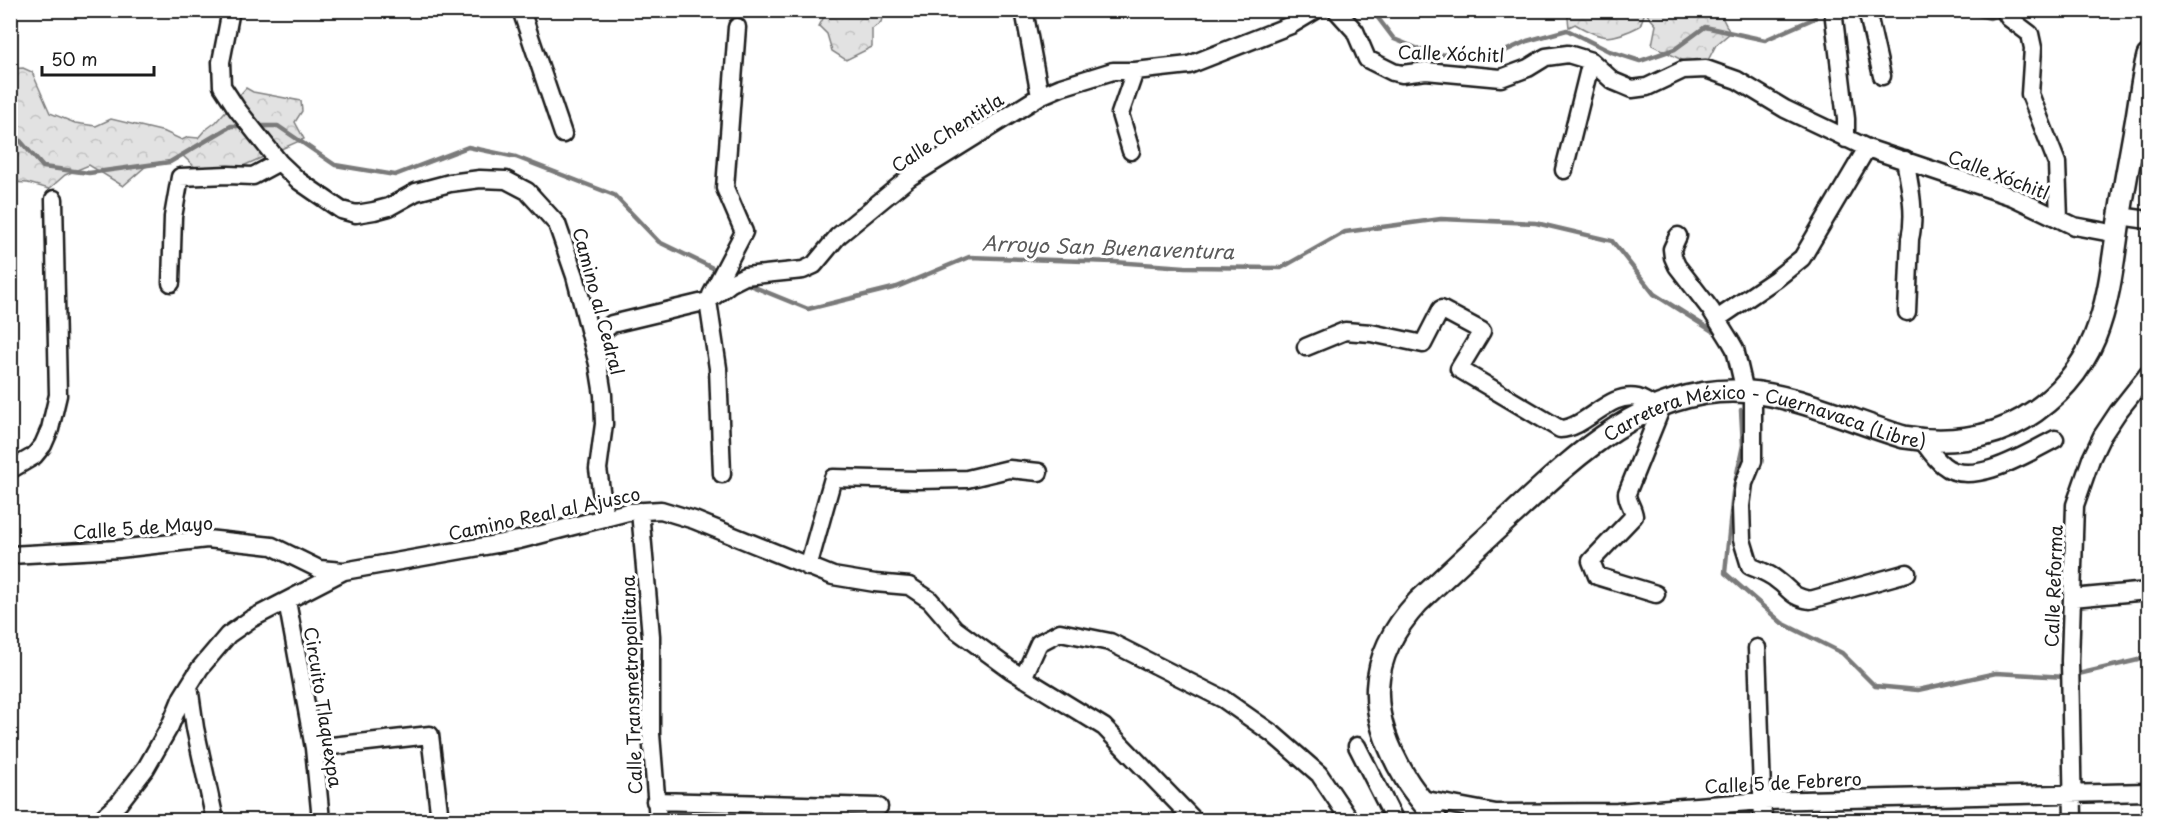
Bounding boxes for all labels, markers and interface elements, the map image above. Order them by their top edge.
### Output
street label: Calle Xóchitl [1397,38,1505,68]
scale bar [42,39,154,77]
text: 50 m [51,45,98,72]
street label: Calle Chentitla [885,85,1009,178]
street label: Calle Xóchitl [1944,142,2054,206]
street label: Camino al Cedral [566,224,632,378]
water label: Arroyo San Buenaventura [981,228,1235,266]
text: Carretera México - Cuernavaca (Libre) [1597,377,1927,453]
street label: Carretera México - Cuernavaca (Libre) [1597,429,1937,451]
street label: Camino Real al Ajusco [446,479,642,547]
street label: Calle 5 de Mayo [72,509,214,545]
street label: Calle Reforma [2037,524,2069,648]
street label: Calle Transmetropolitana [614,574,648,795]
street label: Circuito Tlaquexpa [298,625,350,790]
street label: Calle 5 de Febrero [1704,764,1862,800]

